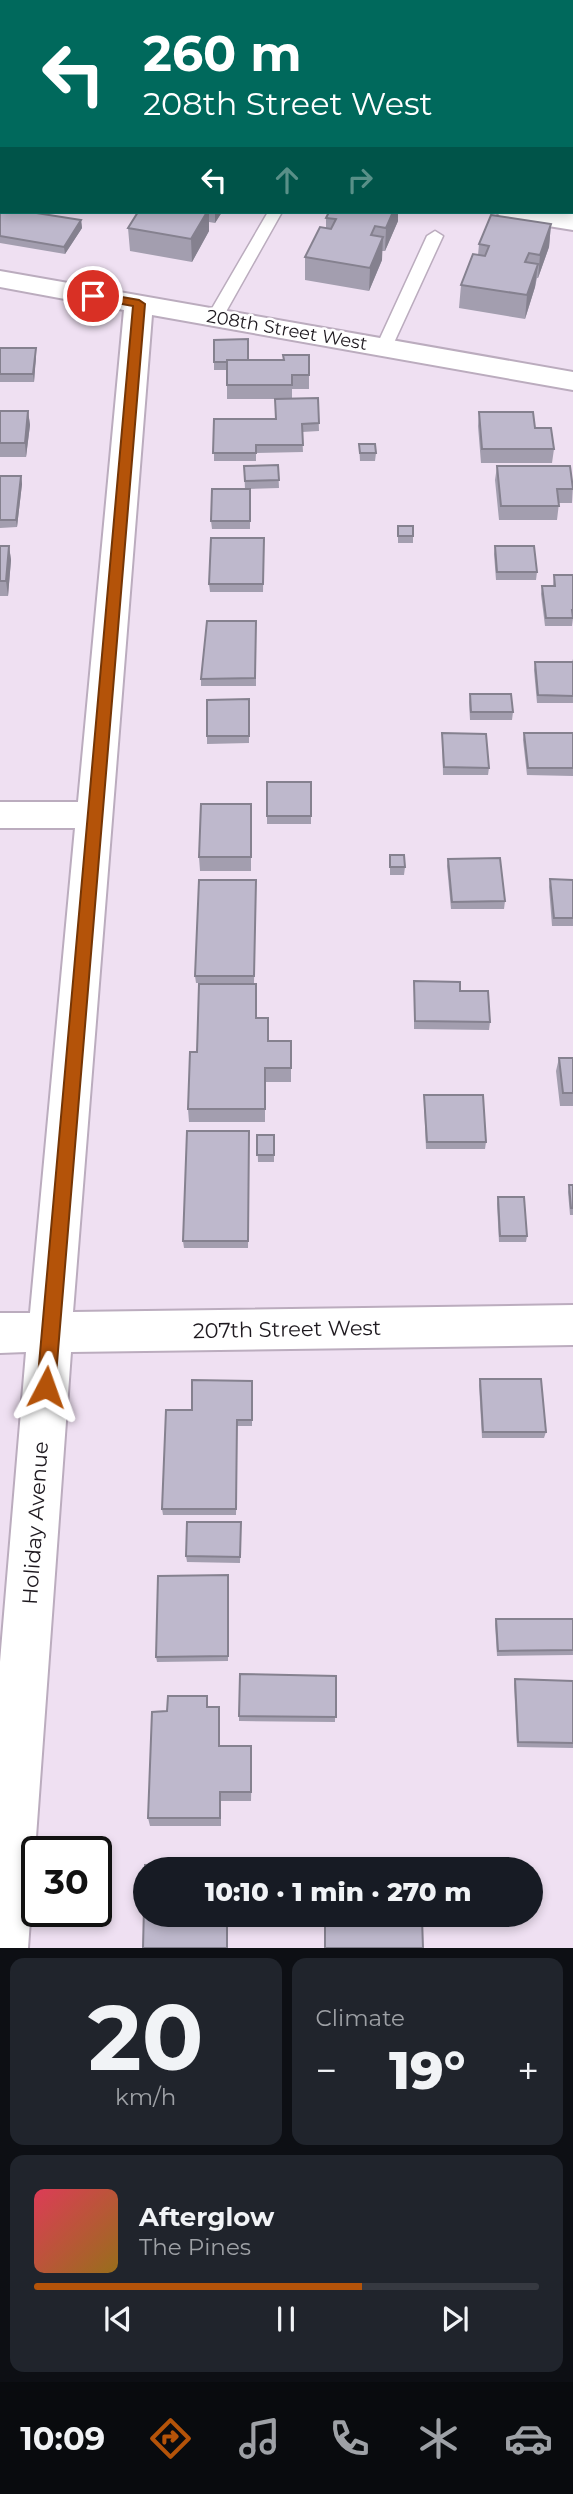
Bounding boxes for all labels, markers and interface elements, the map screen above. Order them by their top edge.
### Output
text: 260 m [143,24,302,83]
icon: left [28,28,119,119]
text: 208th Street West [143,84,433,123]
icon: left [195,161,233,199]
icon: ahead [268,161,306,199]
icon: right [341,161,379,199]
pin [63,266,123,326]
icon: arrive [74,277,112,315]
street label: 208th Street West [205,305,369,355]
street label: 207th Street West [193,1315,381,1343]
position arrow [9,1350,83,1424]
street label: Holiday Avenue [17,1440,53,1606]
speed limit sign: 30 [21,1836,112,1927]
text: 10:10 · 1 min · 270 m [205,1876,471,1908]
text: 20 [88,1982,203,2093]
text: Climate [316,2004,405,2032]
text: 19° [389,2039,466,2102]
text: − [316,2047,337,2094]
text: + [517,2047,539,2094]
text: km/h [115,2083,176,2111]
text: Afterglow [139,2201,274,2233]
text: The Pines [139,2233,251,2261]
icon: previous [99,2300,137,2338]
icon: pause [267,2300,305,2338]
icon: next [436,2300,474,2338]
icon: directions [146,2414,195,2463]
icon: music [235,2414,284,2463]
icon: phone [325,2414,374,2463]
icon: climate [414,2414,463,2463]
icon: car [504,2414,553,2463]
text: 10:09 [20,2419,105,2458]

